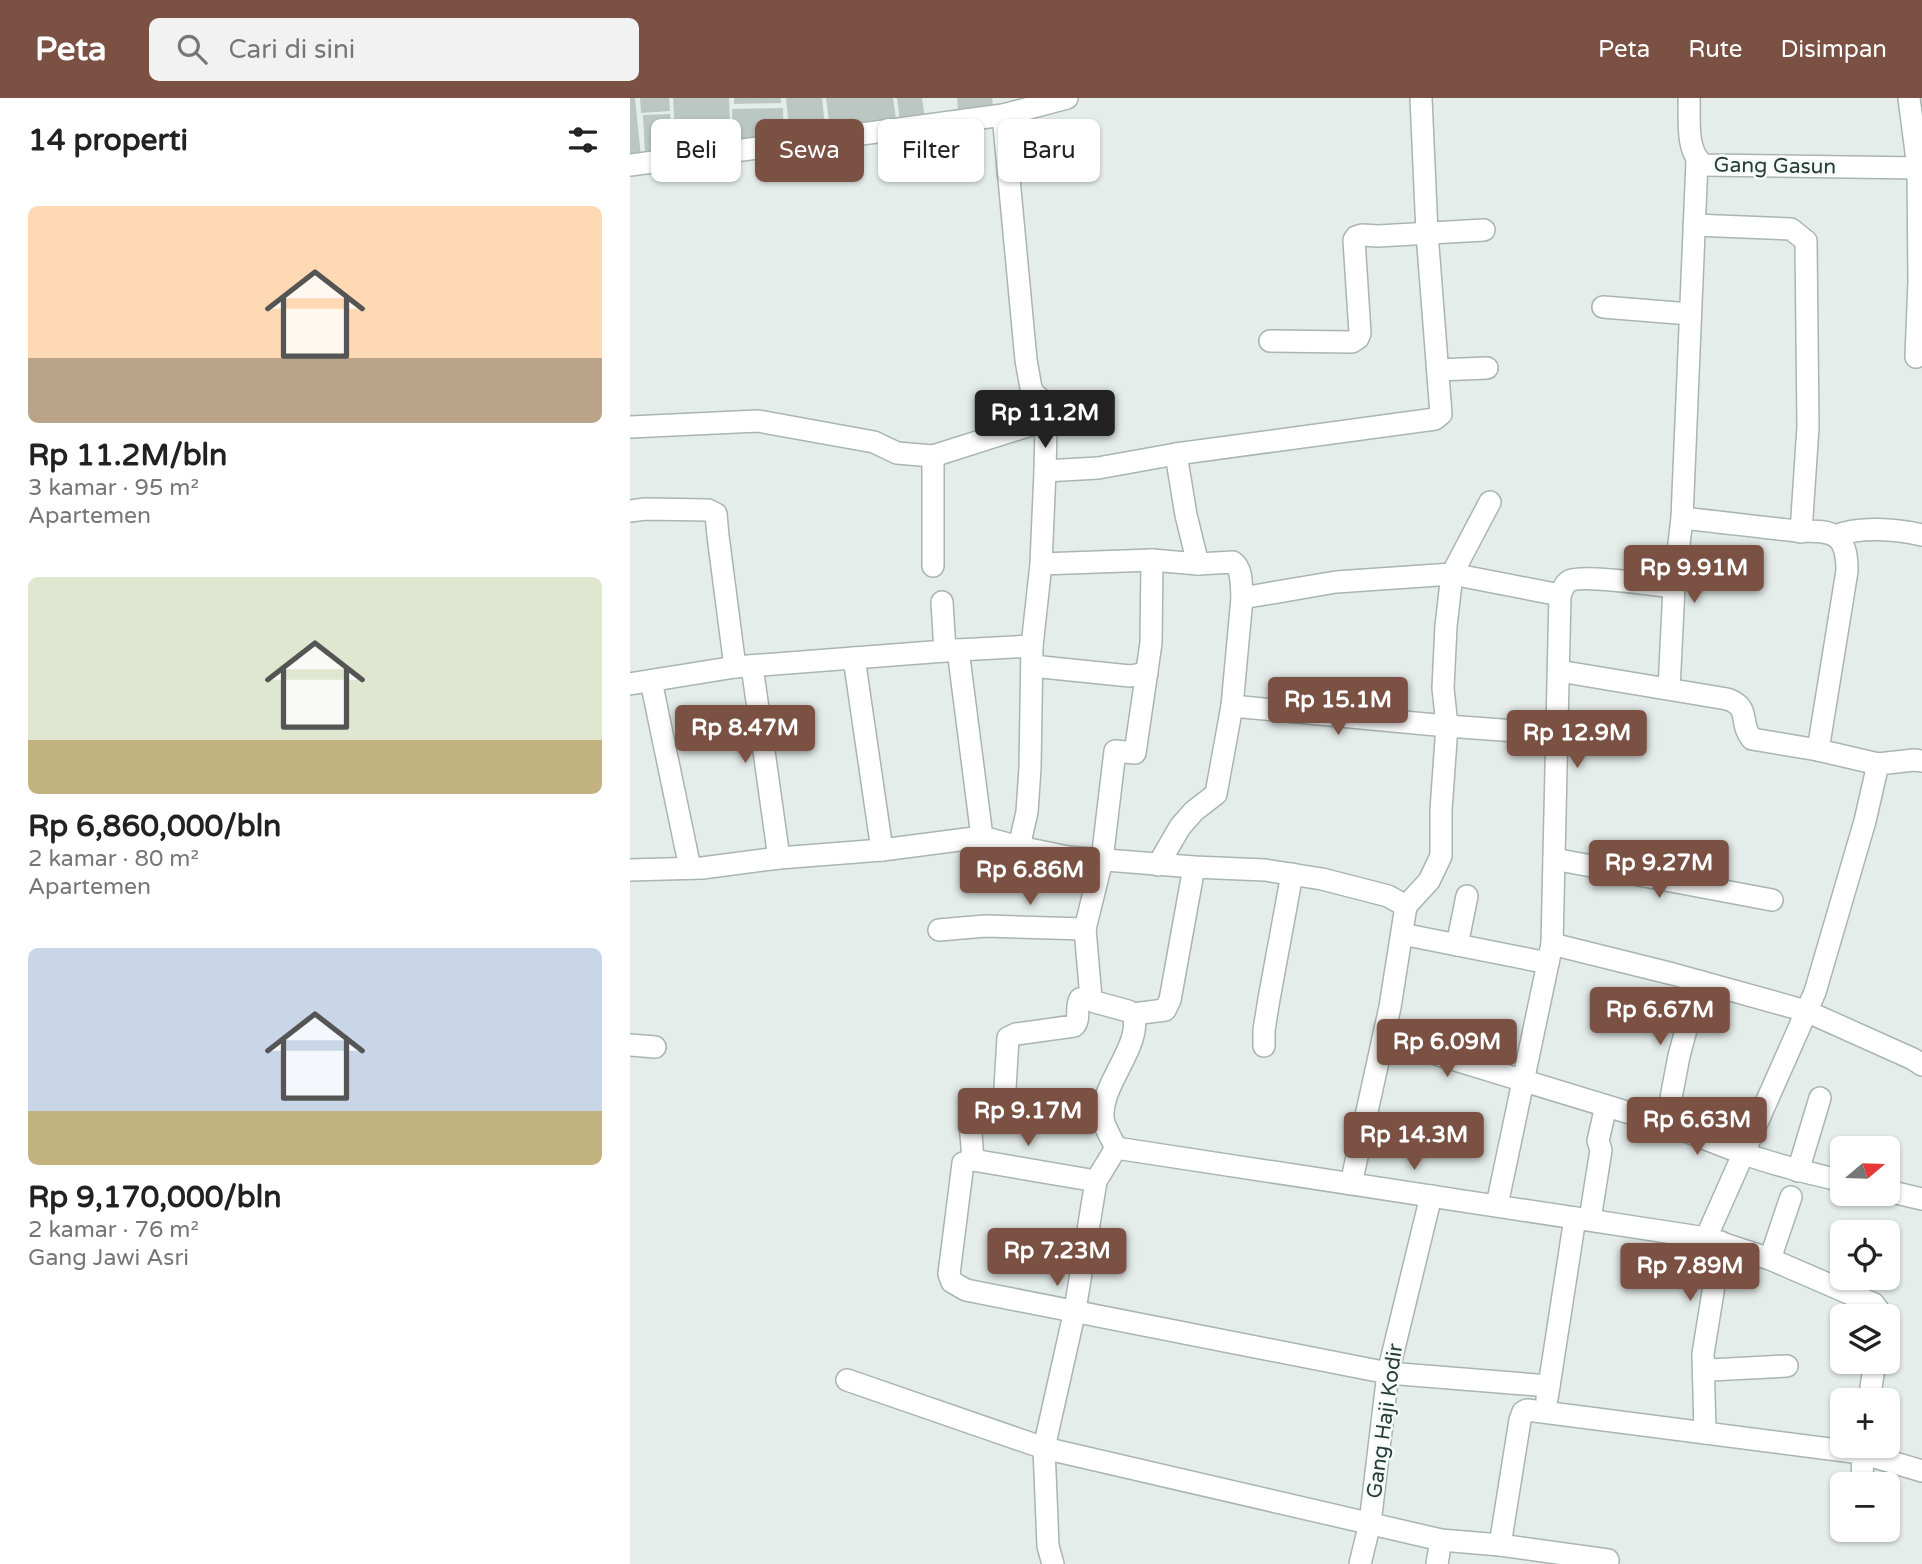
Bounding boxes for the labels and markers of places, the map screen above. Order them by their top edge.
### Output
pin: Rp 11.2M [973,390,1117,450]
pin: Rp 9.91M [1622,546,1766,605]
pin: Rp 15.1M [1266,678,1410,737]
pin: Rp 8.47M [673,706,817,765]
pin: Rp 12.9M [1505,710,1649,770]
pin: Rp 9.27M [1587,840,1731,900]
pin: Rp 6.86M [958,848,1102,907]
pin: Rp 6.67M [1588,988,1732,1047]
pin: Rp 6.09M [1375,1020,1519,1079]
pin: Rp 9.17M [956,1088,1100,1148]
pin: Rp 6.63M [1625,1098,1769,1157]
pin: Rp 14.3M [1342,1112,1486,1172]
pin: Rp 7.23M [985,1228,1129,1288]
pin: Rp 7.89M [1618,1244,1762,1303]

